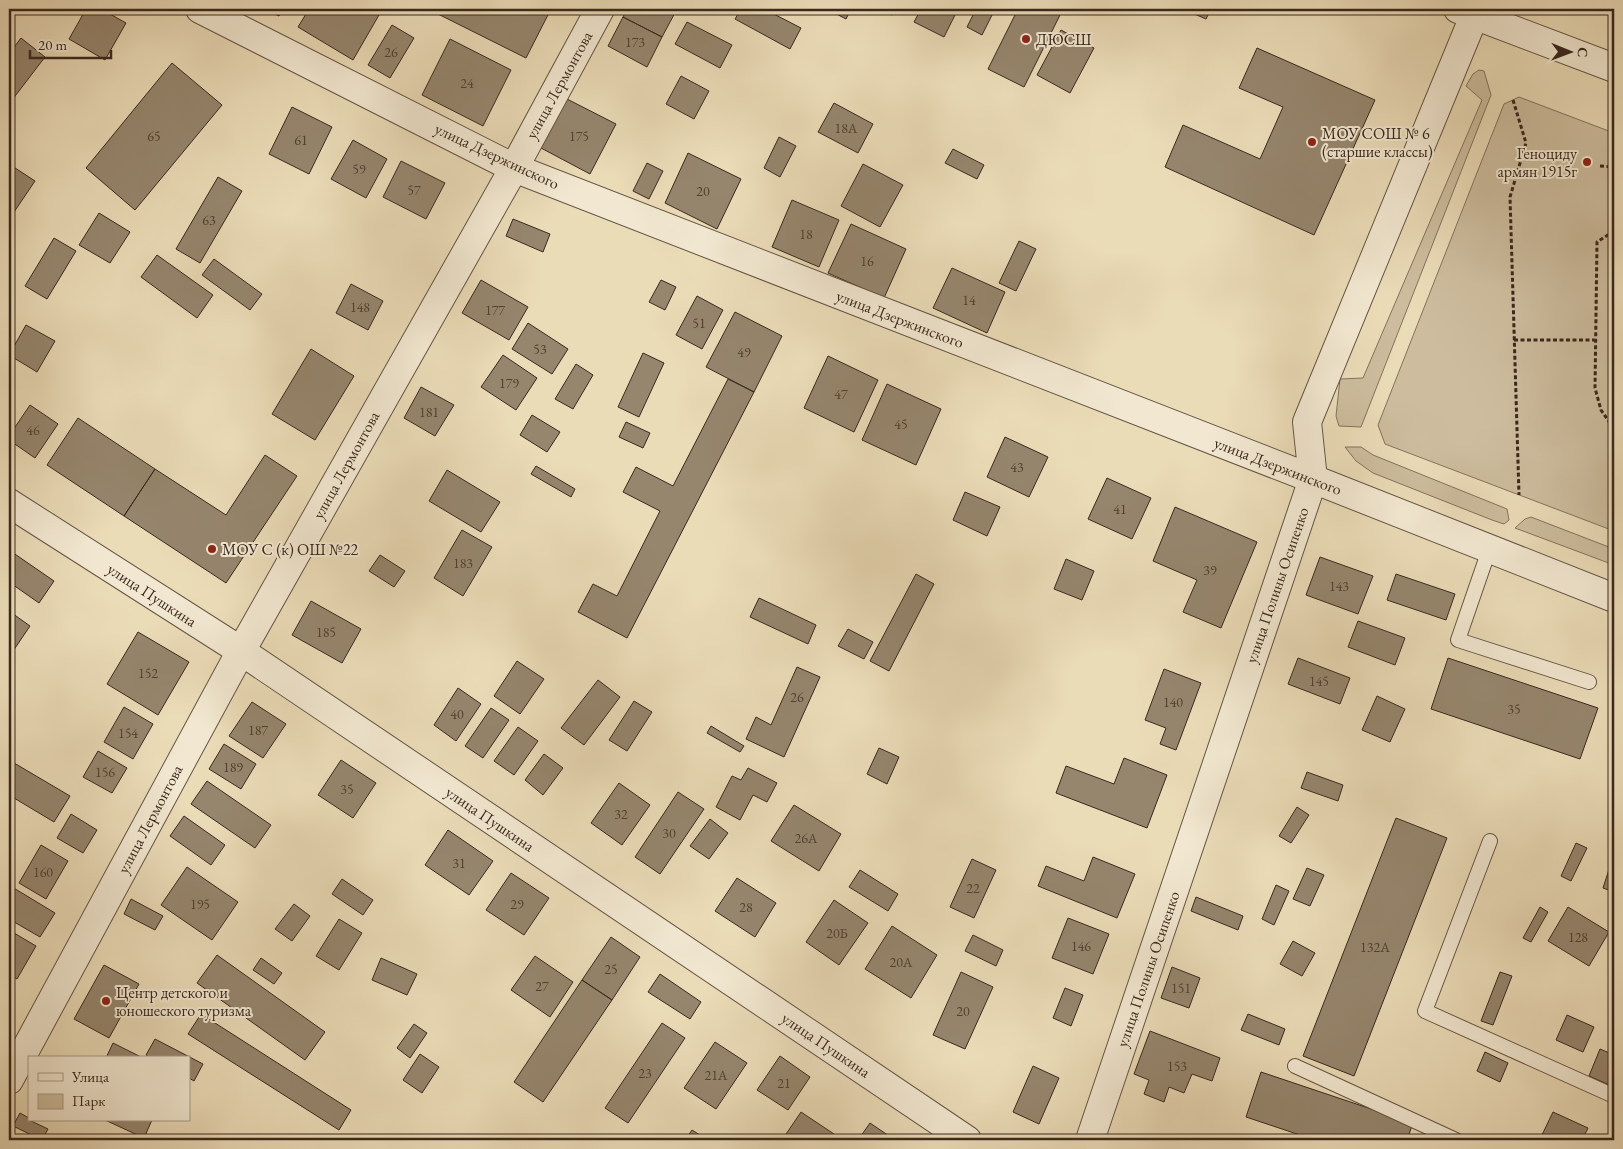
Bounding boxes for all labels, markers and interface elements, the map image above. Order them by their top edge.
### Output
street label: улица Лермонтова [521,27,598,143]
scale bar [30,28,111,60]
north arrow [1546,28,1596,78]
place label: ДЮСШ [1036,29,1092,50]
house number: 173 [625,33,645,51]
marker: ДЮСШ [1020,33,1032,45]
text: 20 m [38,35,67,54]
house number: 26 [384,43,398,61]
text: С [1574,47,1592,57]
house number: 24 [460,74,474,92]
street label: улица Дзержинского [431,118,563,194]
house number: 18А [834,119,858,137]
place label: МОУ СОШ № 6 (старшие классы) [1322,123,1433,162]
house number: 65 [147,127,161,145]
house number: 175 [569,127,589,145]
house number: 61 [294,131,308,149]
marker: МОУ СОШ № 6 (старшие классы) [1306,136,1318,148]
place label: Геноциду армян 1915г [1497,143,1578,182]
marker: Геноциду армян 1915г [1581,156,1593,168]
house number: 59 [352,160,366,178]
house number: 57 [407,181,421,199]
house number: 20 [696,182,710,200]
house number: 63 [202,211,216,229]
house number: 18 [799,225,813,243]
house number: 16 [860,252,874,270]
street label: улица Дзержинского [833,285,967,353]
house number: 14 [962,291,976,309]
house number: 148 [350,298,370,316]
house number: 177 [485,301,505,319]
house number: 51 [692,314,706,332]
house number: 53 [533,340,547,358]
house number: 49 [737,343,751,361]
house number: 179 [499,374,519,392]
house number: 47 [834,385,848,403]
house number: 181 [419,403,439,421]
street label: улица Лермонтова [308,407,385,523]
house number: 45 [894,415,908,433]
house number: 46 [26,421,40,439]
street label: улица Дзержинского [1211,432,1345,500]
house number: 43 [1010,458,1024,476]
house number: 41 [1113,500,1127,518]
street label: улица Полины Осипенко [1240,504,1314,666]
place label: МОУ С (к) ОШ №22 [222,539,359,560]
marker: МОУ С (к) ОШ №22 [206,543,218,555]
house number: 183 [453,554,473,572]
street label: улица Пушкина [103,558,201,632]
house number: 39 [1203,561,1217,579]
house number: 143 [1329,577,1349,595]
house number: 185 [316,623,336,641]
house number: 152 [138,664,158,682]
house number: 145 [1309,672,1329,690]
house number: 26 [790,688,804,706]
house number: 140 [1163,693,1183,711]
house number: 35 [1507,700,1521,718]
house number: 40 [450,705,464,723]
house number: 187 [248,721,268,739]
house number: 154 [118,724,138,742]
house number: 189 [223,758,243,776]
street label: улица Лермонтова [113,760,188,877]
house number: 156 [95,763,115,781]
house number: 35 [340,780,354,798]
street label: улица Пушкина [442,782,539,857]
house number: 32 [614,805,628,823]
house number: 30 [662,824,676,842]
house number: 26А [794,829,818,847]
house number: 31 [452,854,466,872]
house number: 160 [33,863,53,881]
house number: 22 [966,879,980,897]
street label: улица Полины Осипенко [1111,888,1185,1050]
house number: 195 [190,895,210,913]
house number: 29 [510,895,524,913]
house number: 28 [739,898,753,916]
house number: 20Б [826,924,848,942]
house number: 128 [1568,928,1588,946]
house number: 146 [1071,937,1091,955]
house number: 132А [1360,938,1390,956]
house number: 20А [889,953,913,971]
house number: 25 [604,960,618,978]
house number: 27 [535,977,549,995]
house number: 151 [1171,979,1191,997]
place label: Центр детского и юношеского туризма [116,982,252,1021]
marker: Центр детского и юношеского туризма [100,995,112,1007]
house number: 20 [956,1002,970,1020]
street label: улица Пушкина [778,1008,875,1083]
legend [28,1056,190,1122]
house number: 153 [1167,1057,1187,1075]
house number: 23 [638,1064,652,1082]
house number: 21А [704,1066,728,1084]
text: Улица [71,1067,109,1086]
house number: 21 [777,1074,791,1092]
text: Парк [72,1091,105,1110]

